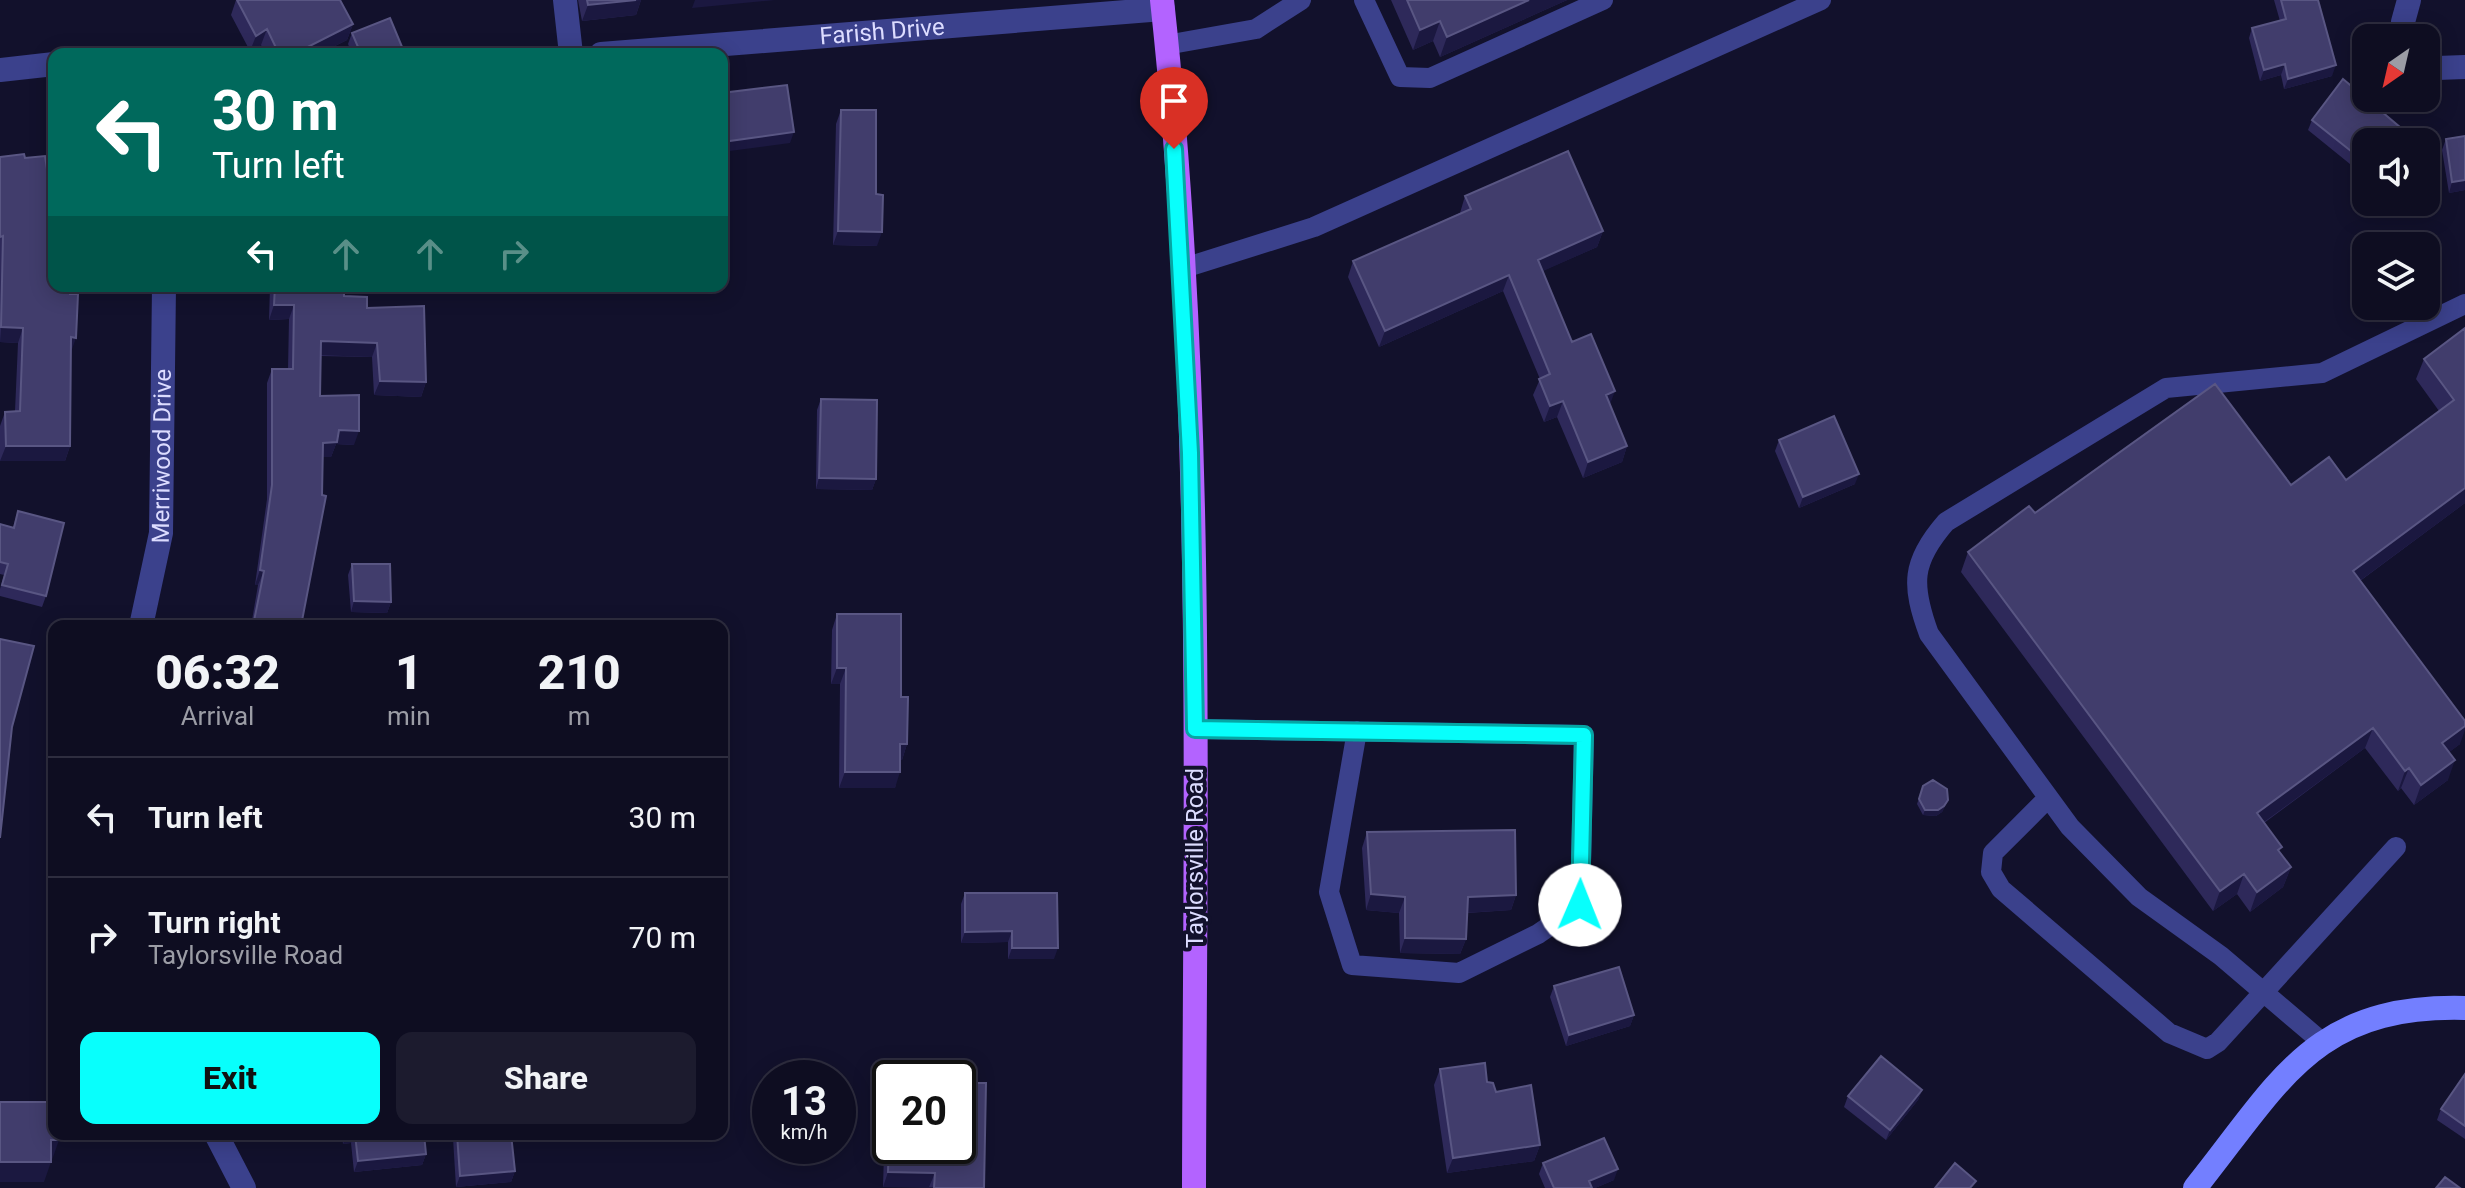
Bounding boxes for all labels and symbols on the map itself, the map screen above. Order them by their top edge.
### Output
street label: Farish Drive [818,13,946,50]
north arrow [2352,24,2440,112]
pin [1140,67,1208,149]
street label: Merriwood Drive [147,369,177,544]
street label: Taylorsville Road [1181,768,1209,948]
position arrow [1538,863,1622,947]
speed limit sign: 20 [872,1060,976,1164]

